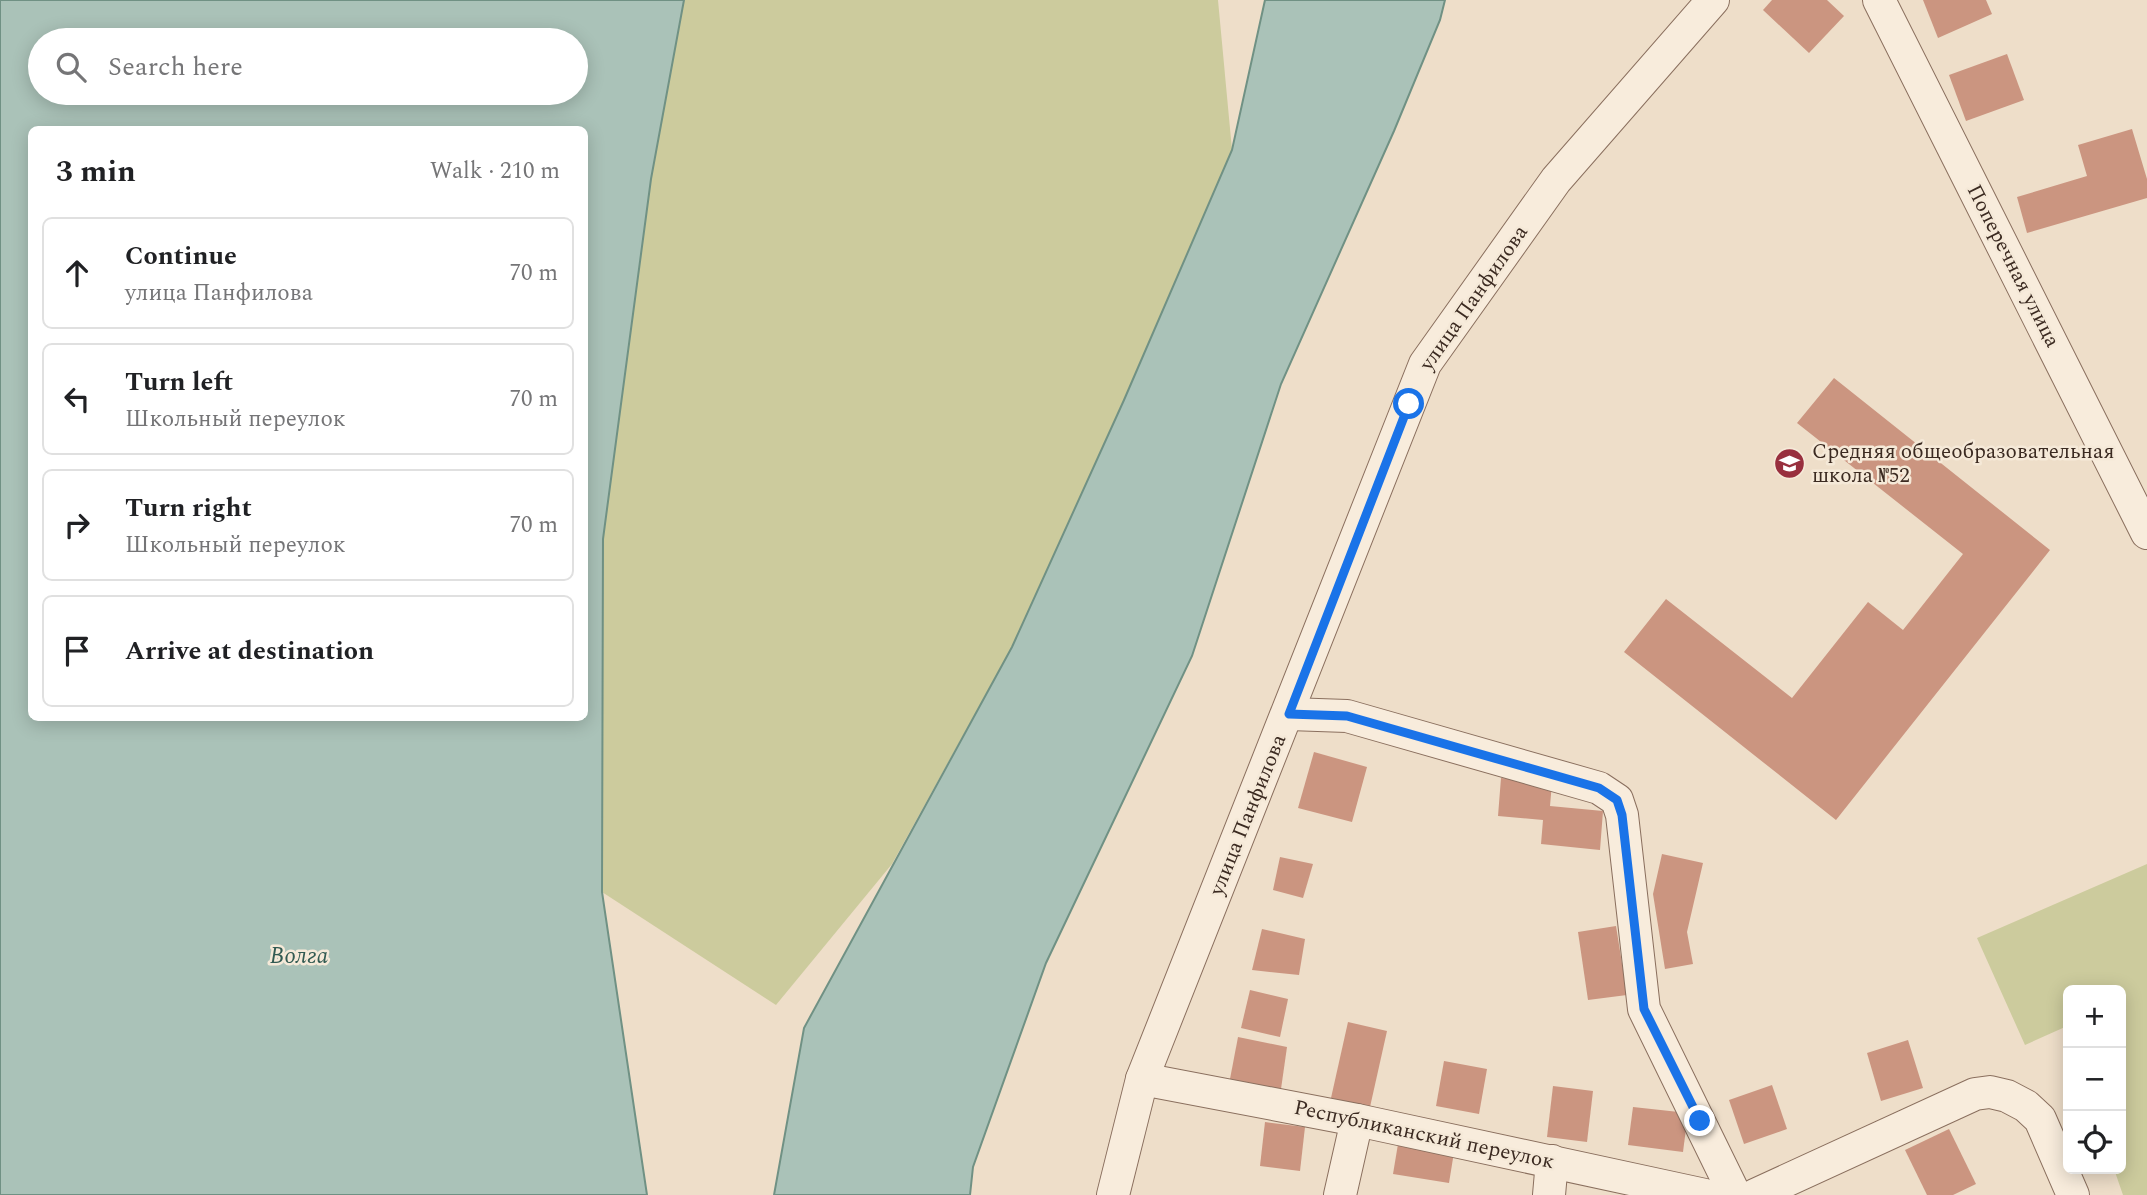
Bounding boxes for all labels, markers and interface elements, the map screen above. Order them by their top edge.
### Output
search box [28,28,588,105]
text: Search here [108,47,243,87]
icon: search [52,48,90,86]
text: 3 min [56,149,136,195]
text: Walk · 210 m [430,154,560,189]
street label: Поперечная улица [1958,179,2068,354]
street label: улица Панфилова [1411,218,1537,378]
text: Continue [125,236,237,276]
icon: ahead [58,254,96,292]
text: 70 m [509,256,558,291]
text: улица Панфилова [125,276,313,311]
text: Turn left [125,362,233,402]
icon: left [58,380,96,418]
text: 70 m [509,382,558,417]
route start [1393,388,1424,419]
text: Школьный переулок [125,402,346,437]
place label: Средняя общеобразовательная школа №52 [1812,436,2115,492]
school or university icon: Средняя общеобразовательная школа №52 [1772,447,1806,481]
text: Turn right [125,488,252,528]
icon: right [58,506,96,544]
text: 70 m [509,508,558,543]
text: Школьный переулок [125,528,346,563]
text: Arrive at destination [125,631,374,671]
icon: arrive [58,632,96,670]
street label: улица Панфилова [1201,729,1295,902]
water label: Волга [270,939,329,974]
map controls [2063,985,2126,1174]
button: + [2063,985,2126,1048]
button: − [2063,1048,2126,1111]
street label: Республиканский переулок [1291,1092,1557,1178]
route end [1684,1105,1715,1136]
button: locate [2063,1111,2126,1174]

